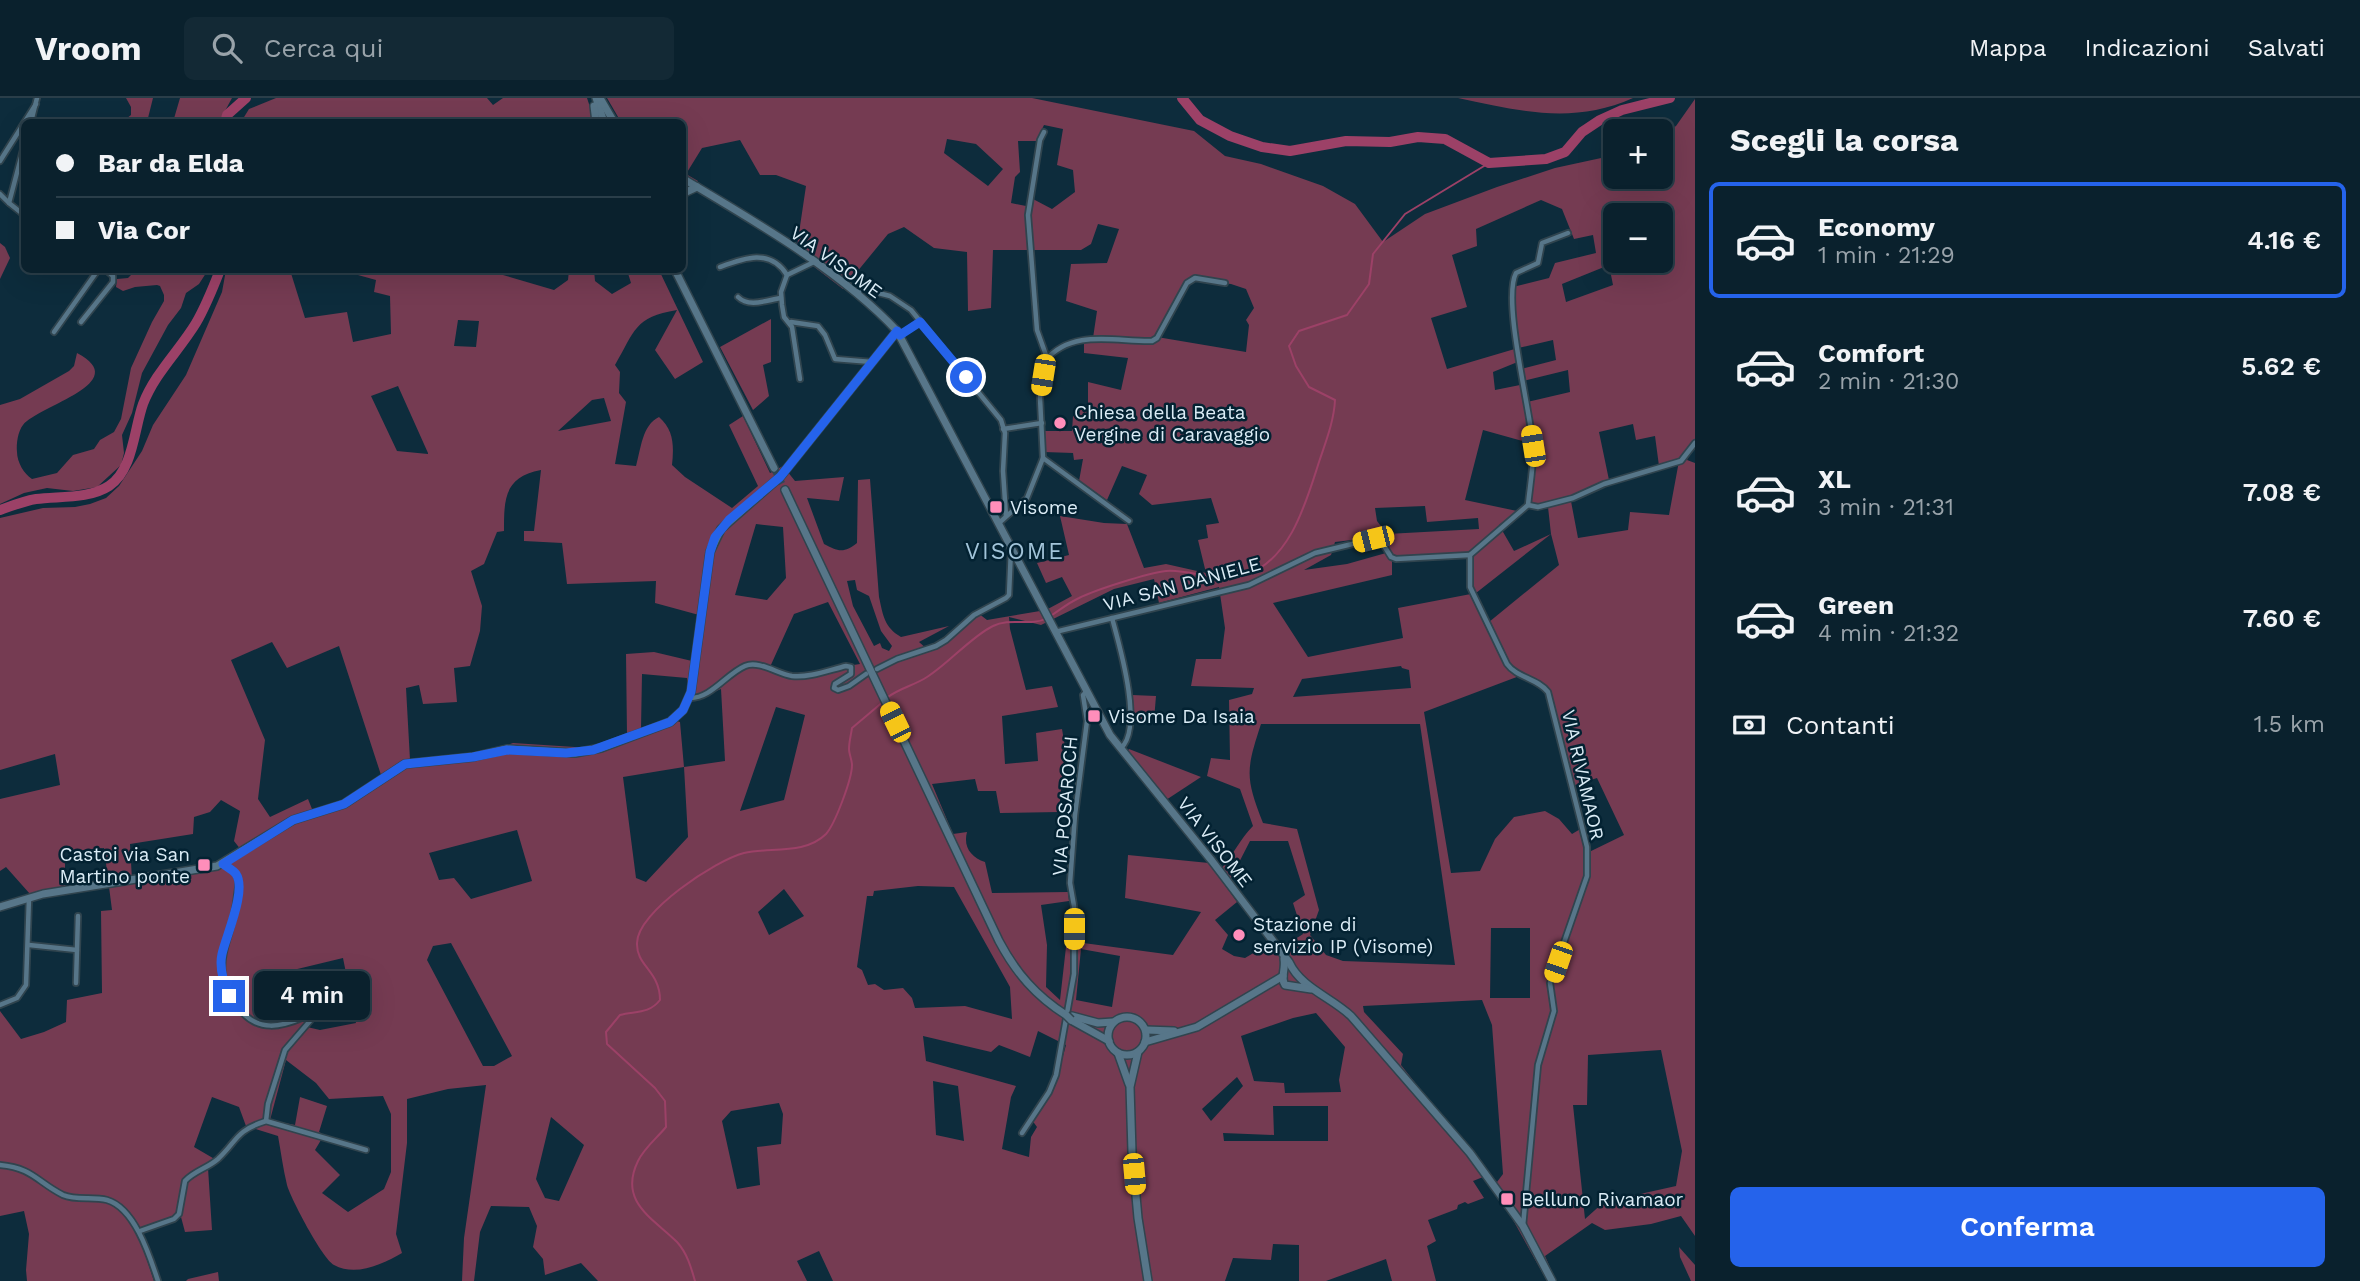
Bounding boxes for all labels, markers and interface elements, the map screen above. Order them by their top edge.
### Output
search box [184,17,674,80]
text: Vroom [35,29,142,68]
icon: search [208,29,246,67]
text: Cerca qui [264,33,384,63]
text: Mappa [1969,34,2047,62]
text: Indicazioni [2085,34,2210,62]
text: Salvati [2248,34,2325,62]
map controls [1603,119,1673,273]
button: + [1603,119,1673,189]
text: Scegli la corsa [1730,121,1959,159]
text: Bar da Elda [98,148,244,178]
button: − [1603,203,1673,273]
icon: car [1734,209,1797,272]
text: Economy [1818,212,1935,242]
text: Via Cor [98,215,190,245]
street label: VIA VISOME [785,221,887,303]
text: 4.16 € [2247,225,2321,255]
text: 1 min · 21:29 [1818,242,1955,269]
icon: car [1734,335,1797,398]
text: Comfort [1818,338,1924,368]
text: 5.62 € [2241,351,2321,381]
car [1030,353,1057,397]
route start [950,361,982,393]
text: 2 min · 21:30 [1818,368,1959,395]
place label: Chiesa della Beata Vergine di Caravaggio [1074,401,1270,446]
marker: Chiesa della Beata Vergine di Caravaggio [1052,415,1068,431]
car [1520,424,1547,468]
icon: car [1734,461,1797,524]
text: XL [1818,464,1851,494]
text: 7.08 € [2243,477,2321,507]
text: 3 min · 21:31 [1818,494,1954,521]
place label: Visome [1010,496,1078,519]
marker: Visome [988,499,1004,515]
car [1351,524,1396,554]
district label: VISOME [965,538,1065,565]
street label: VIA SAN DANIELE [1101,552,1263,616]
icon: car [1734,587,1797,650]
text: Green [1818,590,1894,620]
text: 7.60 € [2243,603,2321,633]
text: 4 min · 21:32 [1818,620,1959,647]
car [877,699,914,745]
place label: Visome Da Isaia [1108,705,1255,728]
icon: cash [1730,706,1768,744]
street label: VIA RIVAMAOR [1557,707,1609,843]
marker: Visome Da Isaia [1086,708,1102,724]
text: Contanti [1786,710,1895,740]
text: 1.5 km [2254,711,2325,738]
street label: VIA POSAROCH [1047,735,1083,877]
street label: VIA VISOME [1173,792,1257,892]
place label: Castoi via San Martino ponte [59,843,190,888]
marker: Castoi via San Martino ponte [196,857,212,873]
car [1064,908,1085,950]
place label: Stazione di servizio IP (Visome) [1253,913,1433,958]
marker: Stazione di servizio IP (Visome) [1231,927,1247,943]
car [1542,939,1575,985]
callout: 4 min [254,972,369,1020]
route end [213,980,245,1012]
text: 4 min [280,982,344,1009]
car [1122,1152,1147,1196]
button: Conferma [1730,1187,2325,1267]
place label: Belluno Rivamaor [1521,1188,1684,1211]
marker: Belluno Rivamaor [1499,1191,1515,1207]

